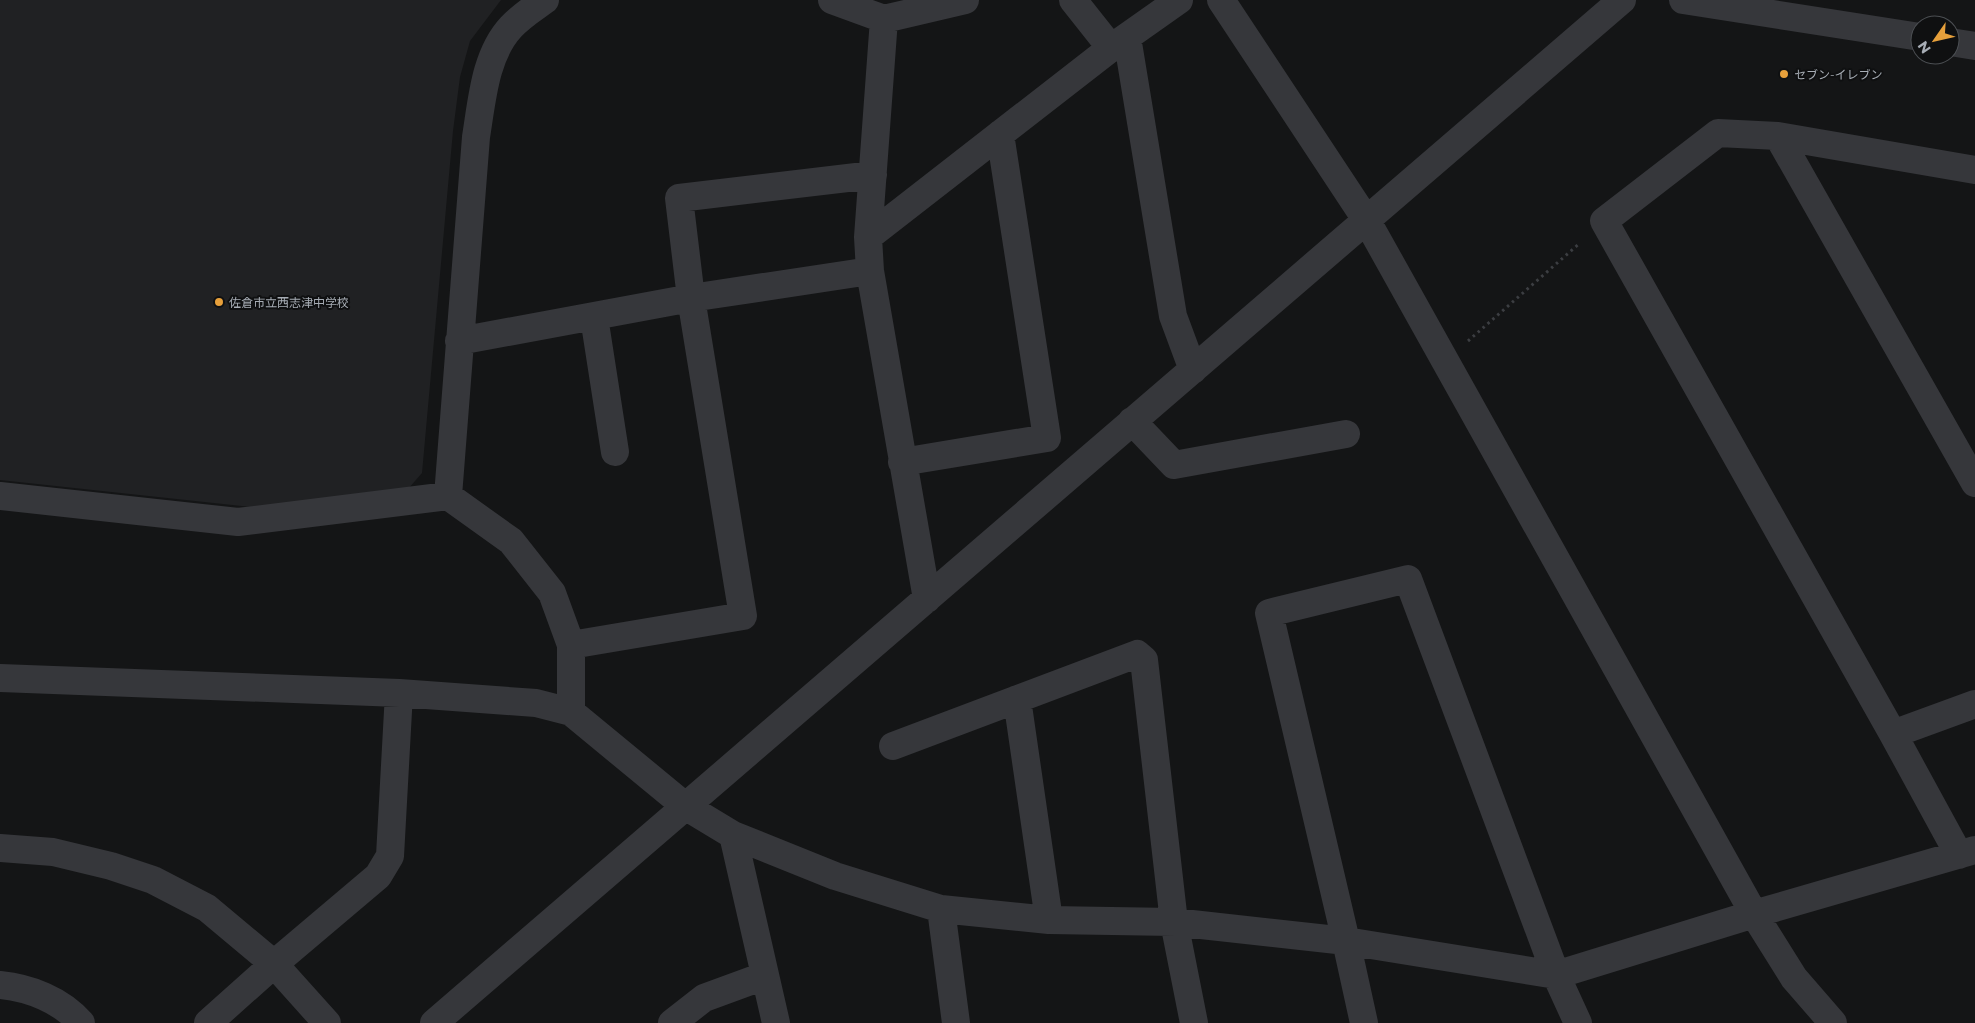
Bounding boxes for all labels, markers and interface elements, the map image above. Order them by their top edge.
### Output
north arrow [1910,15,1960,65]
text: N [1914,38,1935,57]
place label: セブン-イレブン [1794,67,1883,82]
marker: セブン-イレブン [1778,68,1790,80]
place label: 佐倉市立西志津中学校 [229,295,349,310]
marker: 佐倉市立西志津中学校 [213,296,225,308]

